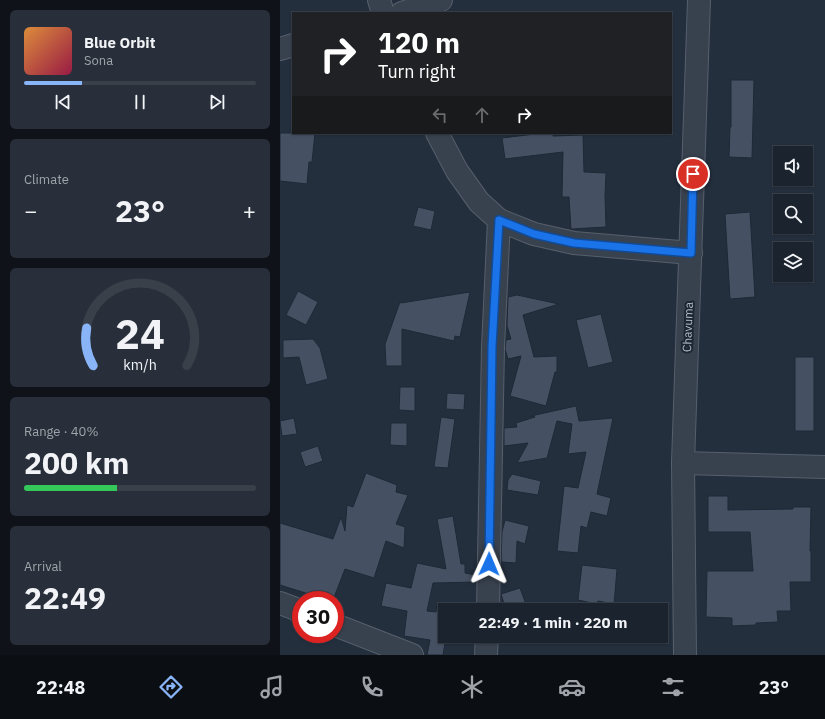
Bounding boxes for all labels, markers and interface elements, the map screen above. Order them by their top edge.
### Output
text: 120 m [378,24,460,61]
icon: right [312,28,364,80]
text: Blue Orbit [84,33,155,52]
text: Sona [84,52,113,69]
text: Turn right [378,60,456,83]
icon: previous [52,91,74,113]
icon: pause [129,91,151,113]
icon: next [206,91,228,113]
icon: left [429,104,451,126]
icon: ahead [471,104,493,126]
icon: right [513,104,535,126]
map controls [773,146,813,282]
button: sound [773,146,813,186]
pin [676,157,710,191]
icon: arrive [682,163,704,185]
text: Climate [24,171,69,188]
text: 23° [115,191,165,230]
button: search [773,194,813,234]
text: − [24,196,37,225]
text: + [243,196,256,225]
button: layers [773,242,813,282]
street label: Chavuma [679,301,696,352]
text: 24 [115,305,165,359]
text: km/h [123,354,157,373]
text: Range · 40% [24,423,98,440]
text: 200 km [24,443,129,482]
position arrow [468,543,510,585]
text: Arrival [24,558,62,575]
text: 22:49 [24,578,106,617]
speed limit sign: 30 [292,591,344,643]
text: 22:49 · 1 min · 220 m [479,613,627,632]
icon: directions [157,673,185,701]
icon: music [258,673,286,701]
icon: phone [358,673,386,701]
icon: climate [458,673,486,701]
icon: car [558,673,586,701]
icon: filters [659,673,687,701]
text: 22:48 [36,676,85,699]
text: 23° [759,676,789,699]

